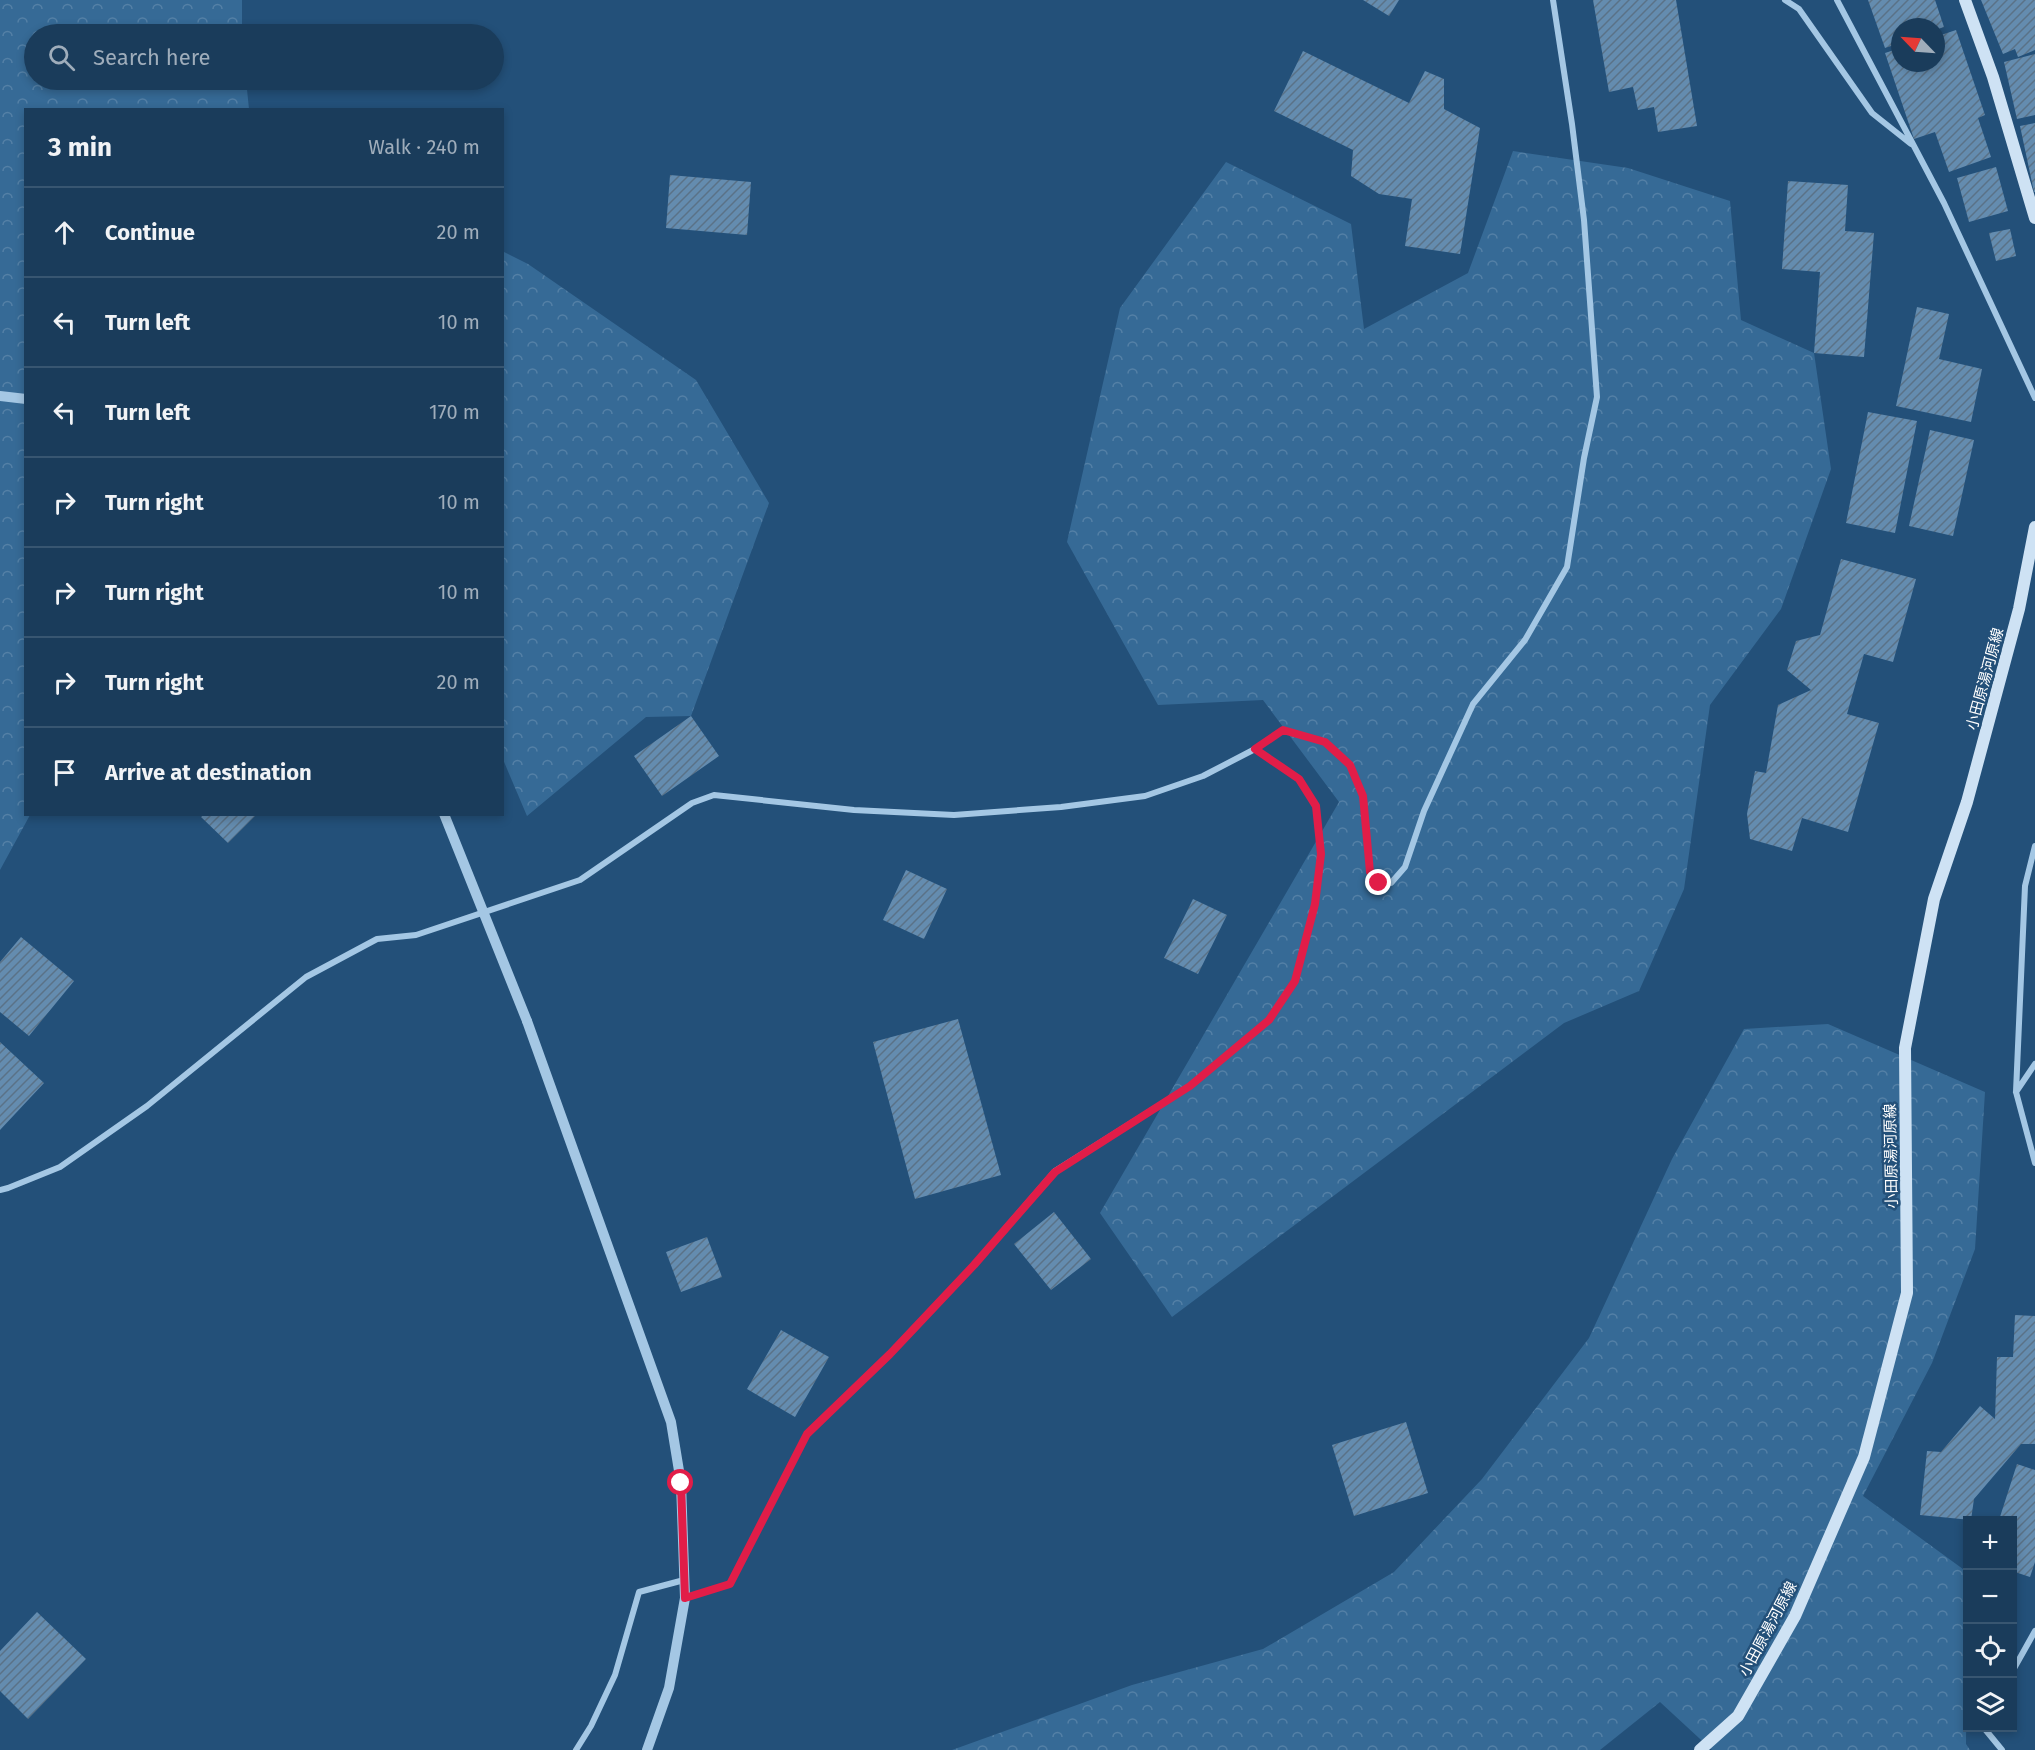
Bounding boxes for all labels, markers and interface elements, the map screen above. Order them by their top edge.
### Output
north arrow [1891,18,1945,72]
search box [24,24,504,90]
icon: search [45,41,78,74]
text: Search here [93,44,211,71]
text: 3 min [48,132,112,163]
text: Walk · 240 m [368,135,480,159]
icon: ahead [48,216,81,249]
text: Continue [105,219,195,246]
text: 20 m [437,220,480,244]
icon: left [48,306,81,339]
text: Turn left [105,309,190,336]
text: 10 m [438,310,480,334]
icon: left [48,396,81,429]
text: Turn left [105,399,190,426]
text: 170 m [429,400,480,424]
icon: right [48,486,81,519]
text: Turn right [105,489,204,516]
text: 10 m [438,490,480,514]
icon: right [48,576,81,609]
text: Turn right [105,579,204,606]
text: 10 m [438,580,480,604]
street label: 小田原湯河原線 [1963,626,2007,732]
icon: right [48,666,81,699]
text: Turn right [105,669,204,696]
text: 20 m [437,670,480,694]
icon: arrive [48,756,81,789]
text: Arrive at destination [105,759,312,786]
route end [1365,869,1391,895]
street label: 小田原湯河原線 [1881,1103,1901,1209]
route start [667,1469,693,1495]
map controls [1963,1516,2017,1732]
button: + [1963,1516,2017,1570]
button: − [1963,1570,2017,1624]
street label: 小田原湯河原線 [1735,1578,1801,1680]
button: locate [1963,1624,2017,1678]
button: layers [1963,1678,2017,1732]

